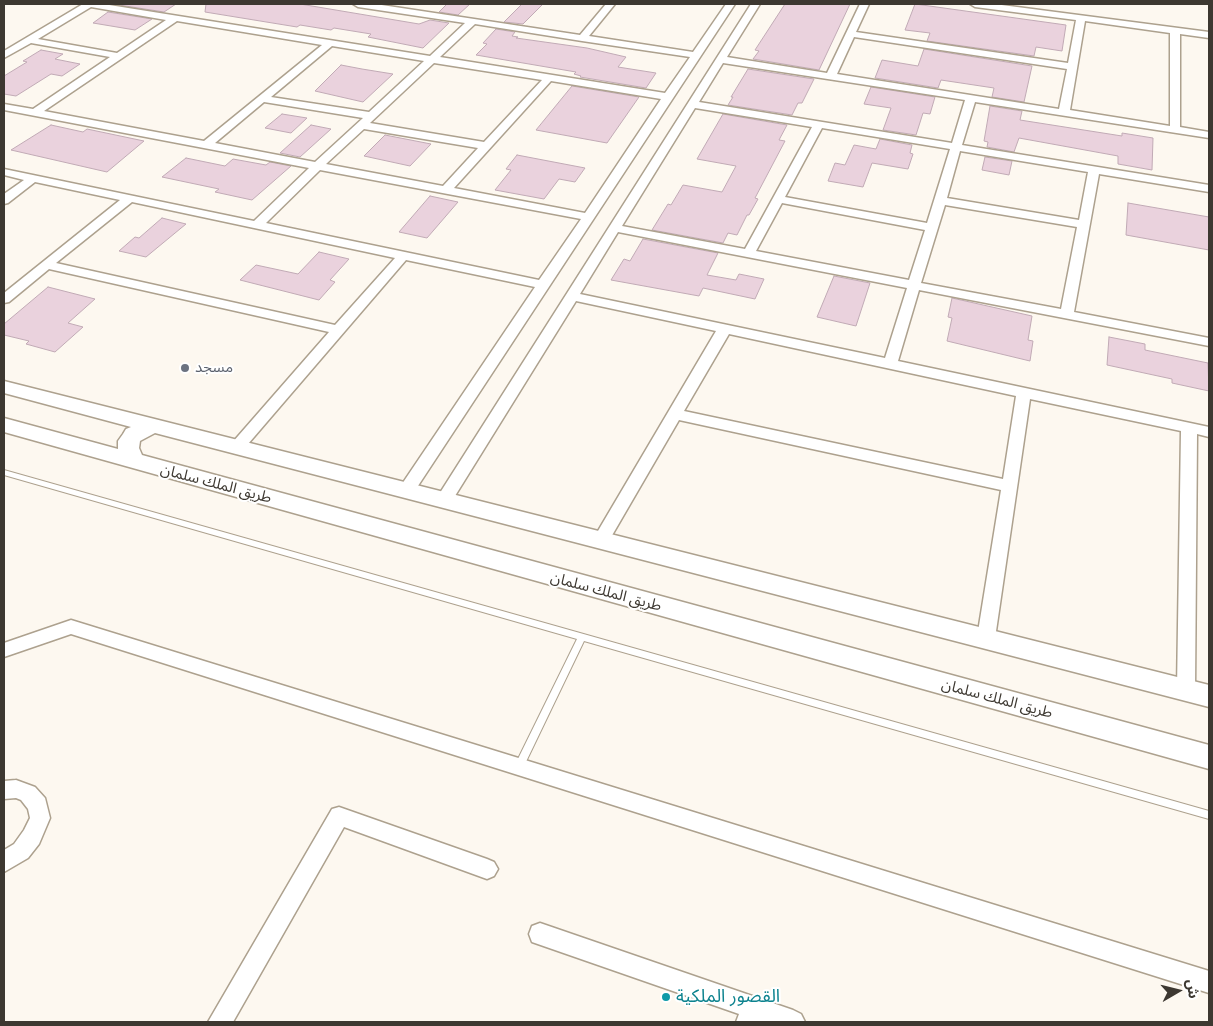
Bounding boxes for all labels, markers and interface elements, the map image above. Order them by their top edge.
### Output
place label: مسجد [195,359,233,377]
marker: مسجد [179,362,191,374]
street label: طريق الملك سلمان [159,461,273,507]
street label: طريق الملك سلمان [549,569,663,615]
street label: طريق الملك سلمان [940,676,1054,722]
north arrow [1153,966,1203,1016]
text: ش [1183,978,1204,1000]
place label: القصور الملكية [676,986,780,1008]
marker: القصور الملكية [660,991,672,1003]

